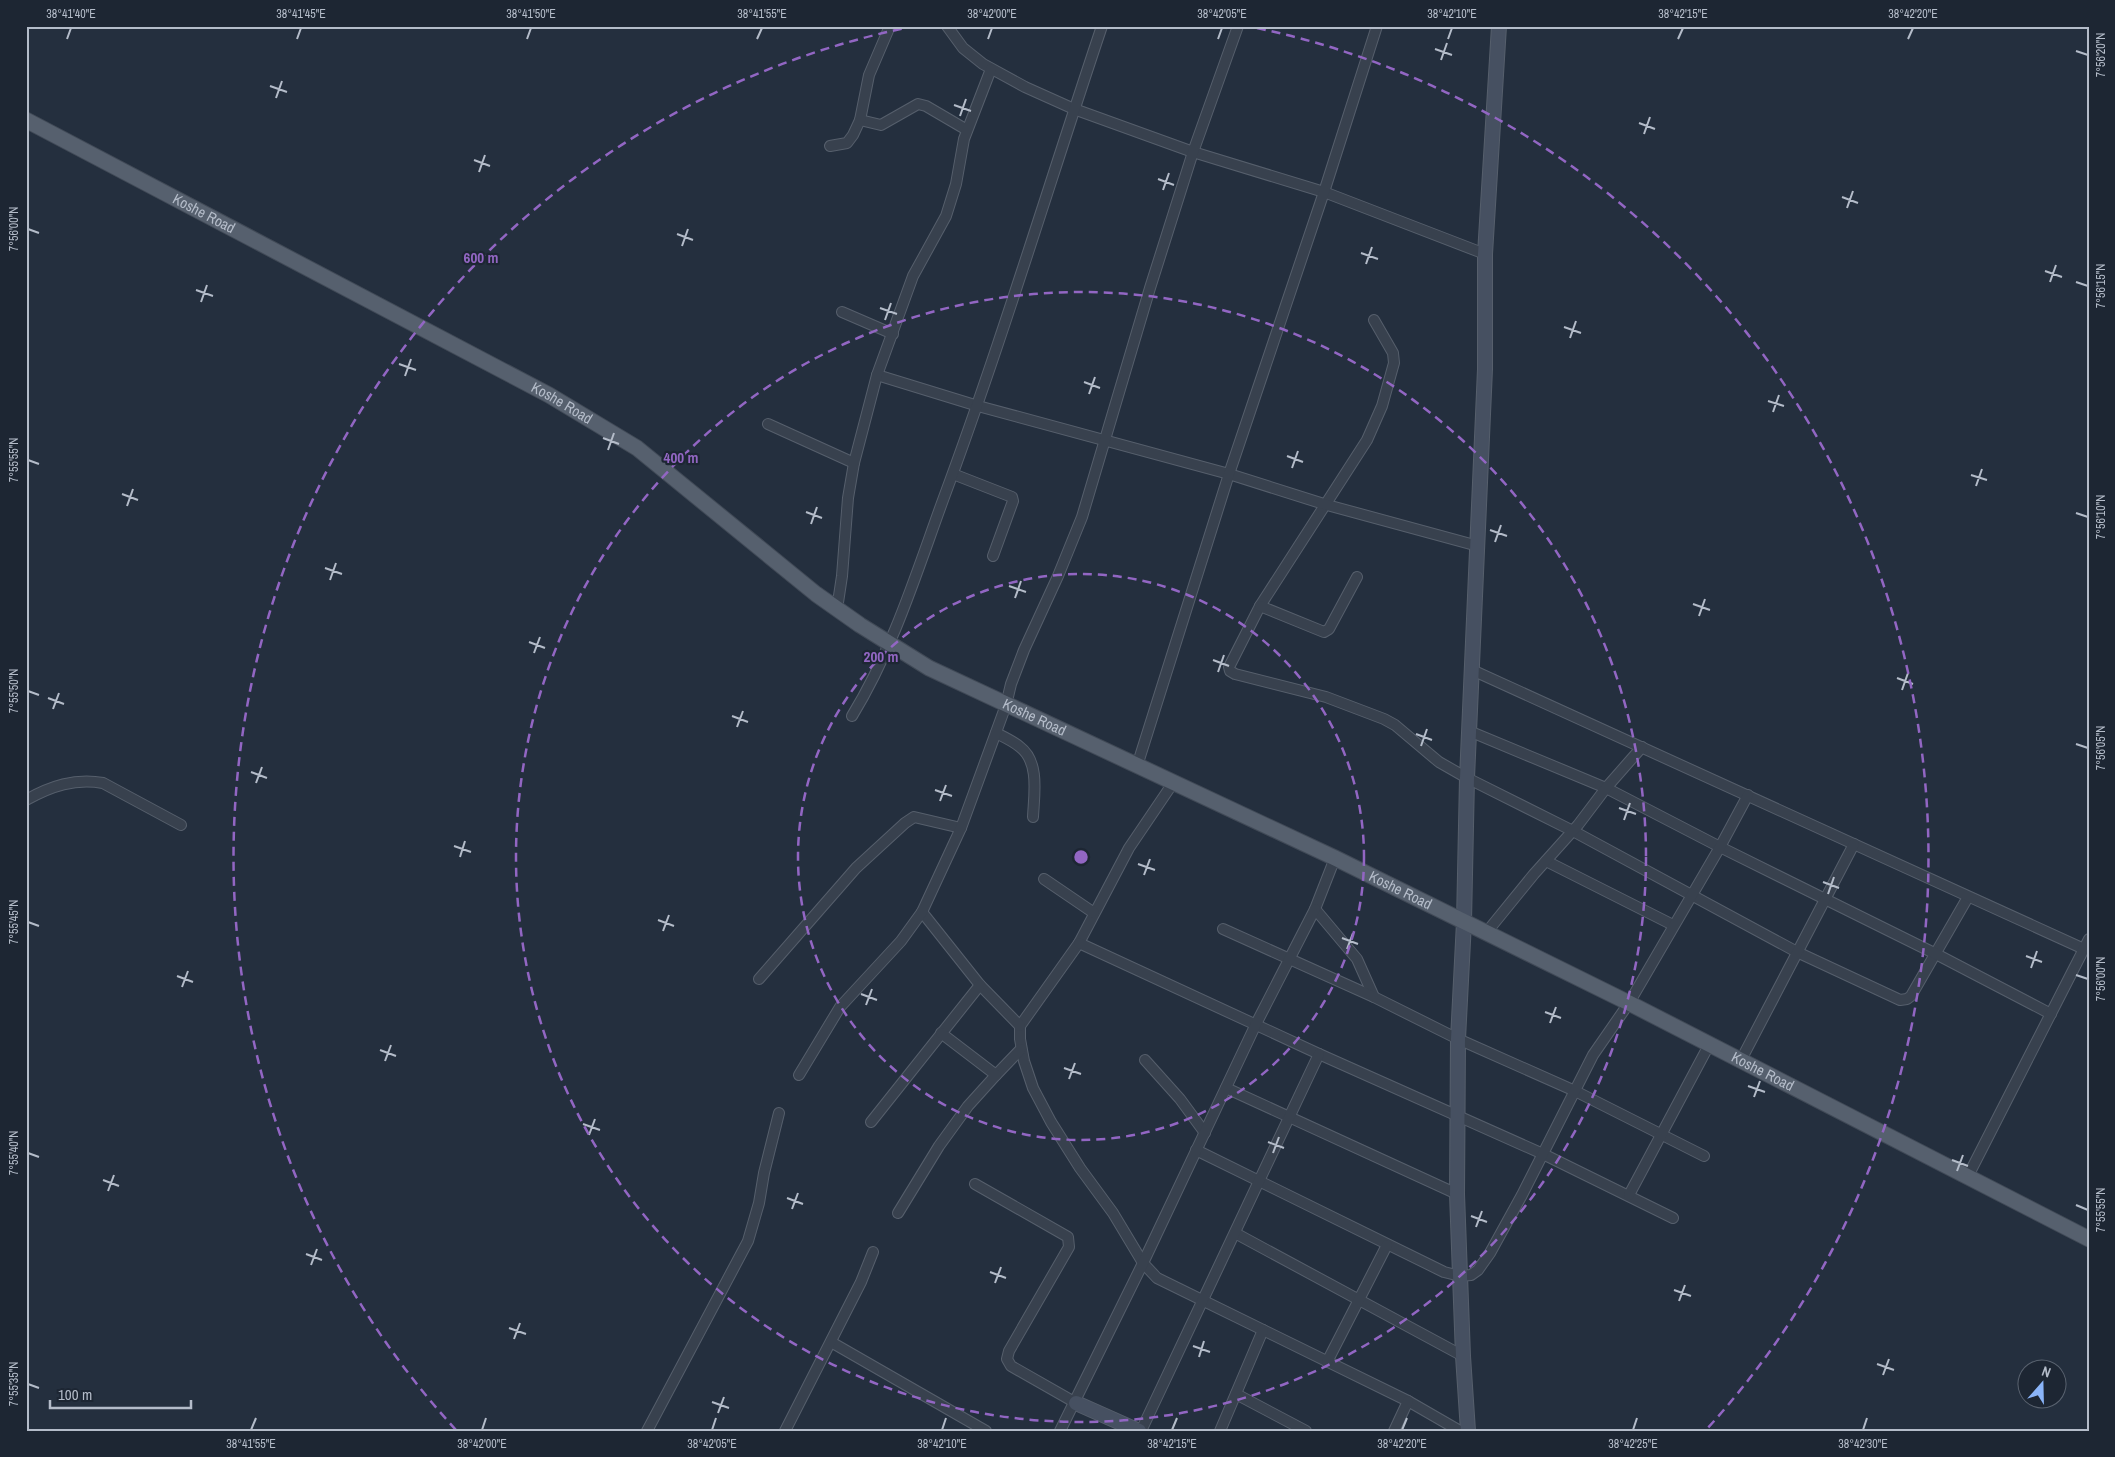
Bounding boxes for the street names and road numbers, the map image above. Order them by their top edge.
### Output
street label: Koshe Road [169,188,239,238]
street label: Koshe Road [528,377,597,429]
street label: Koshe Road [999,693,1070,741]
street label: Koshe Road [1366,865,1436,914]
street label: Koshe Road [1728,1046,1798,1096]

